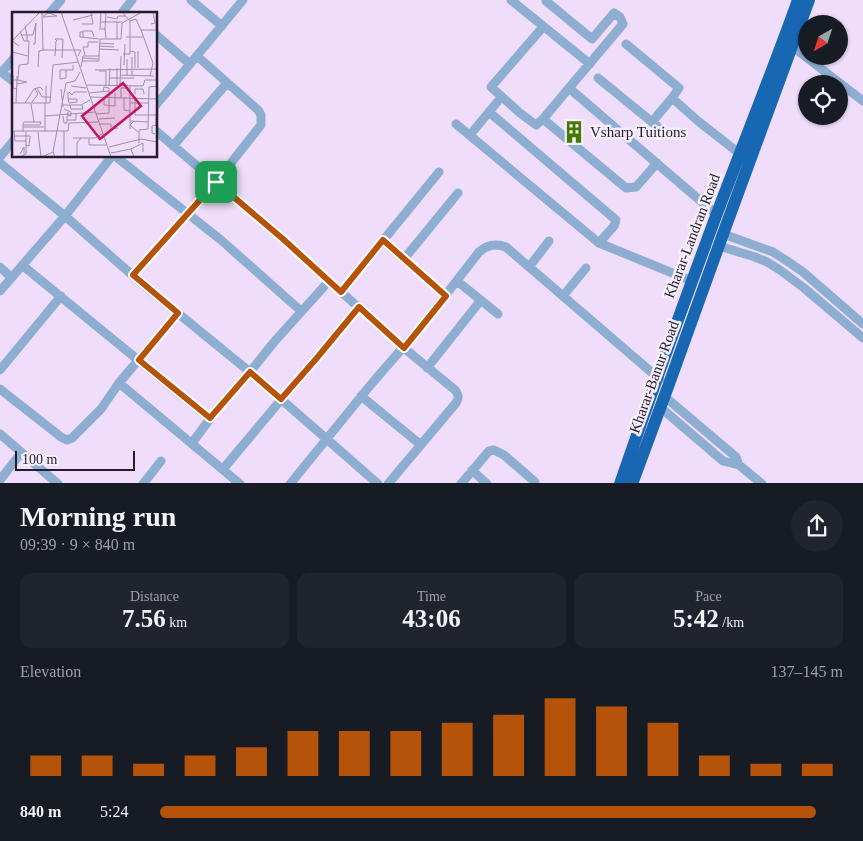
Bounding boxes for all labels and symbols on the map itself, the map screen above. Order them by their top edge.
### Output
inset map [12,12,158,158]
north arrow [798,15,848,65]
building icon: Vsharp Tuitions [561,119,587,145]
place label: Vsharp Tuitions [590,124,686,140]
pin [195,161,237,203]
street label: Kharar-Landran Road [661,171,723,300]
street label: Kharar-Banur Road [626,318,682,435]
scale bar [15,448,135,472]

